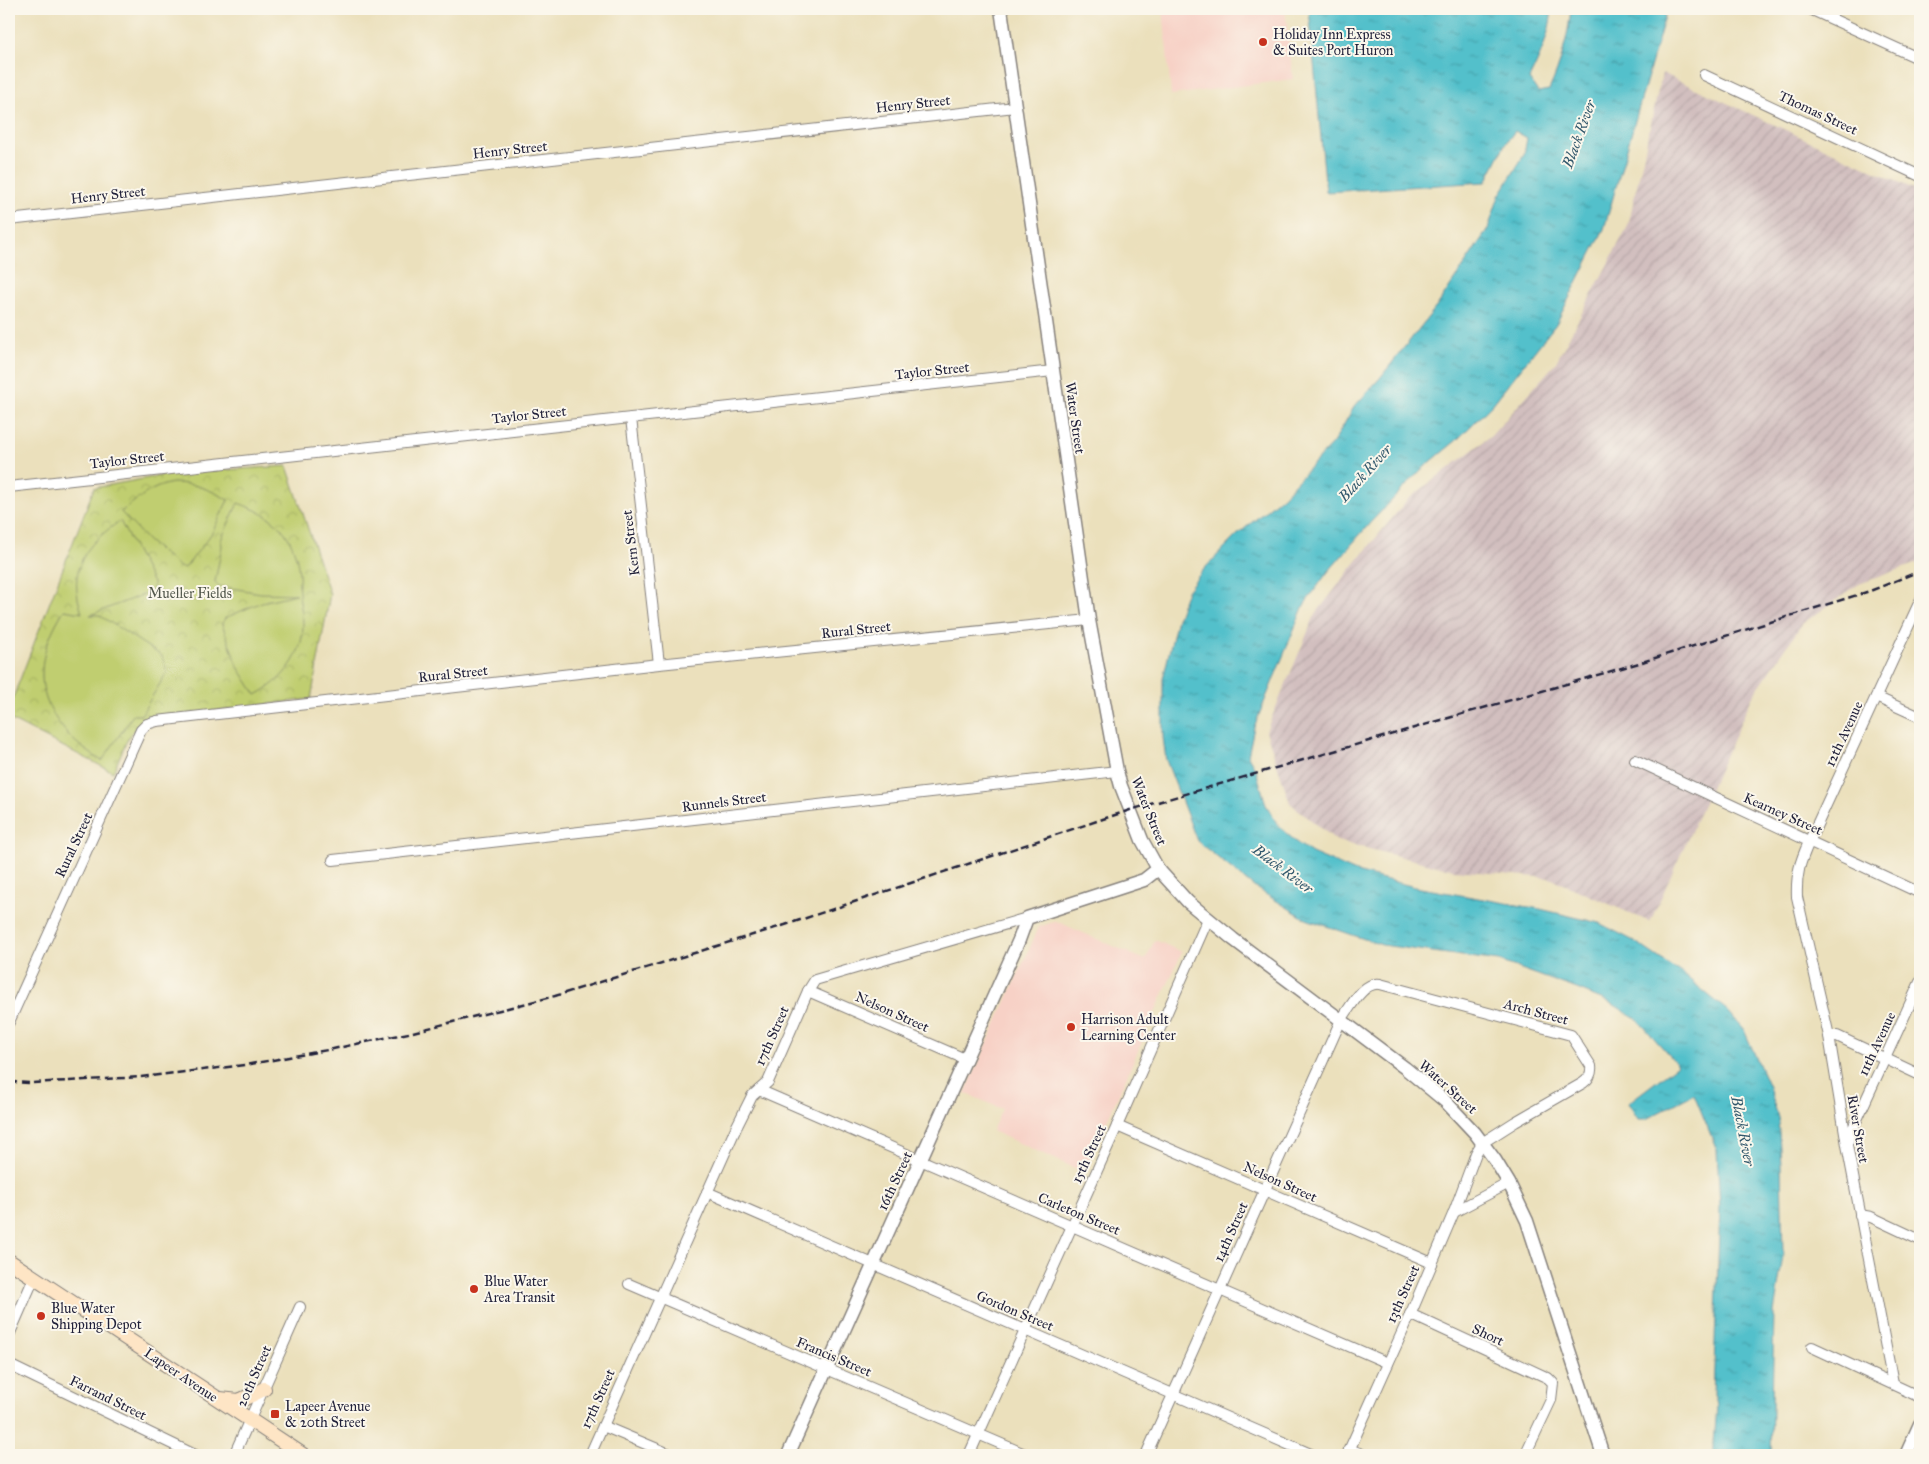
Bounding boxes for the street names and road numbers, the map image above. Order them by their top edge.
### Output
street label: Thomas Street [1776,87,1860,139]
street label: Henry Street [875,92,951,116]
street label: Henry Street [472,138,548,162]
street label: Henry Street [70,183,146,207]
street label: Taylor Street [894,359,970,383]
street label: Water Street [1062,381,1088,455]
street label: Taylor Street [491,403,567,427]
street label: Taylor Street [89,448,165,472]
street label: Kern Street [619,509,643,577]
street label: Rural Street [820,618,892,642]
street label: Rural Street [417,662,489,686]
street label: 12th Avenue [1821,698,1867,769]
street label: Water Street [1128,774,1170,848]
street label: Runnels Street [681,788,767,816]
street label: Kearney Street [1741,789,1825,839]
street label: Rural Street [52,810,96,880]
street label: Nelson Street [852,988,932,1036]
street label: Arch Street [1501,995,1570,1029]
street label: 17th Street [751,1003,793,1068]
street label: 11th Avenue [1855,1009,1899,1079]
street label: Water Street [1415,1056,1481,1118]
street label: River Street [1844,1094,1872,1164]
street label: 15th Street [1068,1122,1110,1186]
street label: 16th Street [874,1149,916,1213]
street label: Nelson Street [1240,1158,1320,1206]
street label: Carleton Street [1035,1189,1123,1239]
street label: 14th Street [1210,1199,1252,1265]
street label: 13th Street [1383,1262,1423,1326]
street label: Gordon Street [974,1287,1056,1335]
street label: Short [1469,1320,1507,1350]
street label: Francis Street [794,1334,874,1381]
street label: 20th Street [233,1343,275,1409]
street label: Lapeer Avenue [141,1344,221,1406]
street label: 17th Street [577,1366,619,1431]
street label: Farrand Street [67,1372,149,1424]

